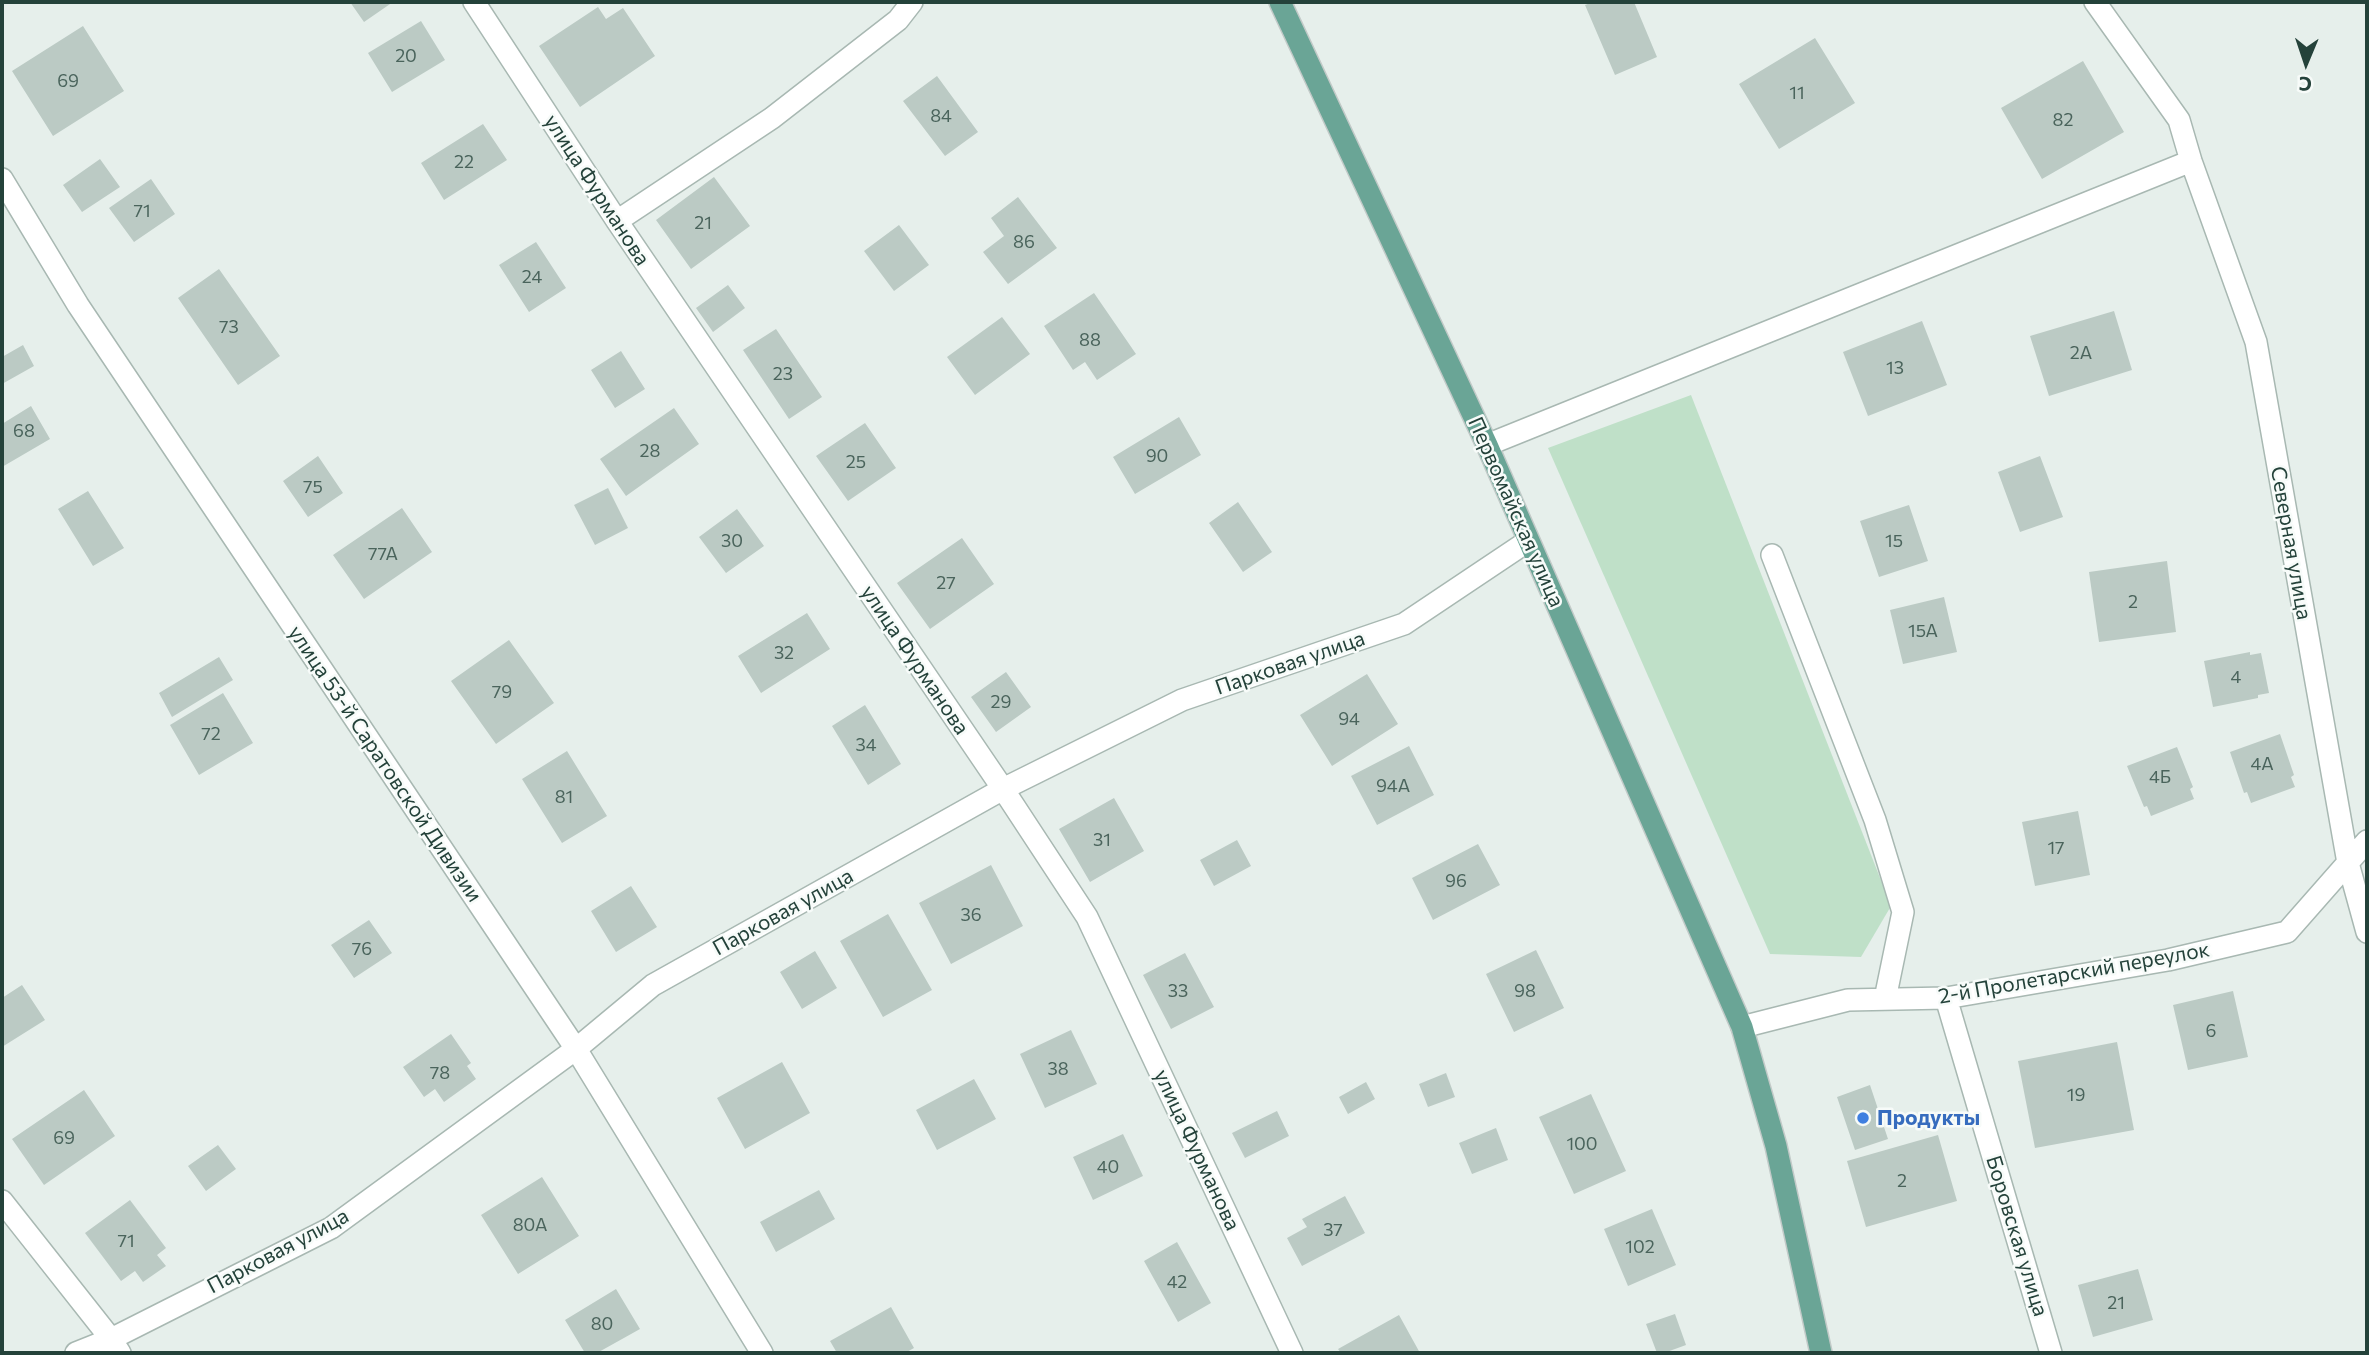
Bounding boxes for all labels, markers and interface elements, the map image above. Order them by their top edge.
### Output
north arrow [2271,28,2341,98]
house number: 20 [395,45,417,67]
house number: 69 [57,70,79,92]
text: С [2298,73,2312,96]
house number: 11 [1789,82,1805,104]
house number: 84 [930,105,952,127]
house number: 82 [2053,109,2073,131]
street label: улица Фурманова [539,110,655,270]
house number: 22 [454,151,474,173]
house number: 71 [133,200,151,222]
house number: 21 [694,212,712,234]
house number: 86 [1013,231,1035,253]
house number: 24 [522,266,542,288]
house number: 73 [219,316,239,338]
house number: 88 [1079,329,1101,351]
house number: 2А [2070,342,2092,364]
house number: 13 [1886,357,1904,379]
house number: 23 [773,363,793,385]
street label: Первомайская улица [1463,413,1569,611]
house number: 68 [13,420,35,442]
house number: 28 [640,440,660,462]
house number: 90 [1146,445,1168,467]
house number: 25 [846,451,866,473]
street label: Северная улица [2265,464,2317,622]
house number: 75 [303,476,323,498]
house number: 30 [721,530,743,552]
house number: 15 [1885,530,1903,552]
house number: 77А [368,543,398,565]
house number: 27 [936,572,956,594]
street label: улица Фурманова [856,580,974,740]
house number: 2 [2128,591,2138,613]
house number: 15А [1908,620,1938,642]
street label: улица 53-й Саратовской Дивизии [283,621,487,907]
street label: Парковая улица [1212,626,1368,700]
house number: 32 [774,642,794,664]
house number: 4 [2231,666,2241,688]
house number: 79 [492,681,512,703]
house number: 29 [991,691,1011,713]
house number: 94 [1338,708,1360,730]
house number: 72 [201,723,221,745]
house number: 34 [855,734,877,756]
house number: 4А [2250,753,2274,775]
house number: 4Б [2149,766,2171,788]
house number: 94А [1376,775,1410,797]
house number: 81 [555,786,573,808]
house number: 31 [1093,829,1111,851]
house number: 17 [2047,837,2065,859]
street label: Парковая улица [708,863,858,961]
house number: 96 [1445,870,1467,892]
house number: 36 [960,904,982,926]
street label: 2-й Пролетарский переулок [1936,937,2212,1009]
house number: 76 [352,938,372,960]
house number: 33 [1168,980,1188,1002]
house number: 98 [1514,980,1536,1002]
house number: 6 [2206,1020,2216,1042]
house number: 38 [1047,1058,1069,1080]
house number: 78 [430,1062,450,1084]
street label: улица Фурманова [1149,1065,1245,1235]
house number: 19 [2067,1084,2085,1106]
place label: Продукты [1877,1105,1980,1131]
marker: Продукты [1855,1110,1871,1126]
house number: 69 [53,1127,75,1149]
house number: 100 [1566,1133,1598,1155]
street label: Боровская улица [1981,1153,2053,1319]
house number: 40 [1097,1156,1119,1178]
house number: 2 [1897,1170,1907,1192]
street label: Парковая улица [203,1203,353,1299]
house number: 80А [513,1214,547,1236]
house number: 37 [1323,1219,1343,1241]
house number: 71 [117,1230,135,1252]
house number: 102 [1625,1236,1655,1258]
house number: 42 [1167,1271,1187,1293]
house number: 21 [2107,1292,2125,1314]
house number: 80 [591,1313,613,1335]

